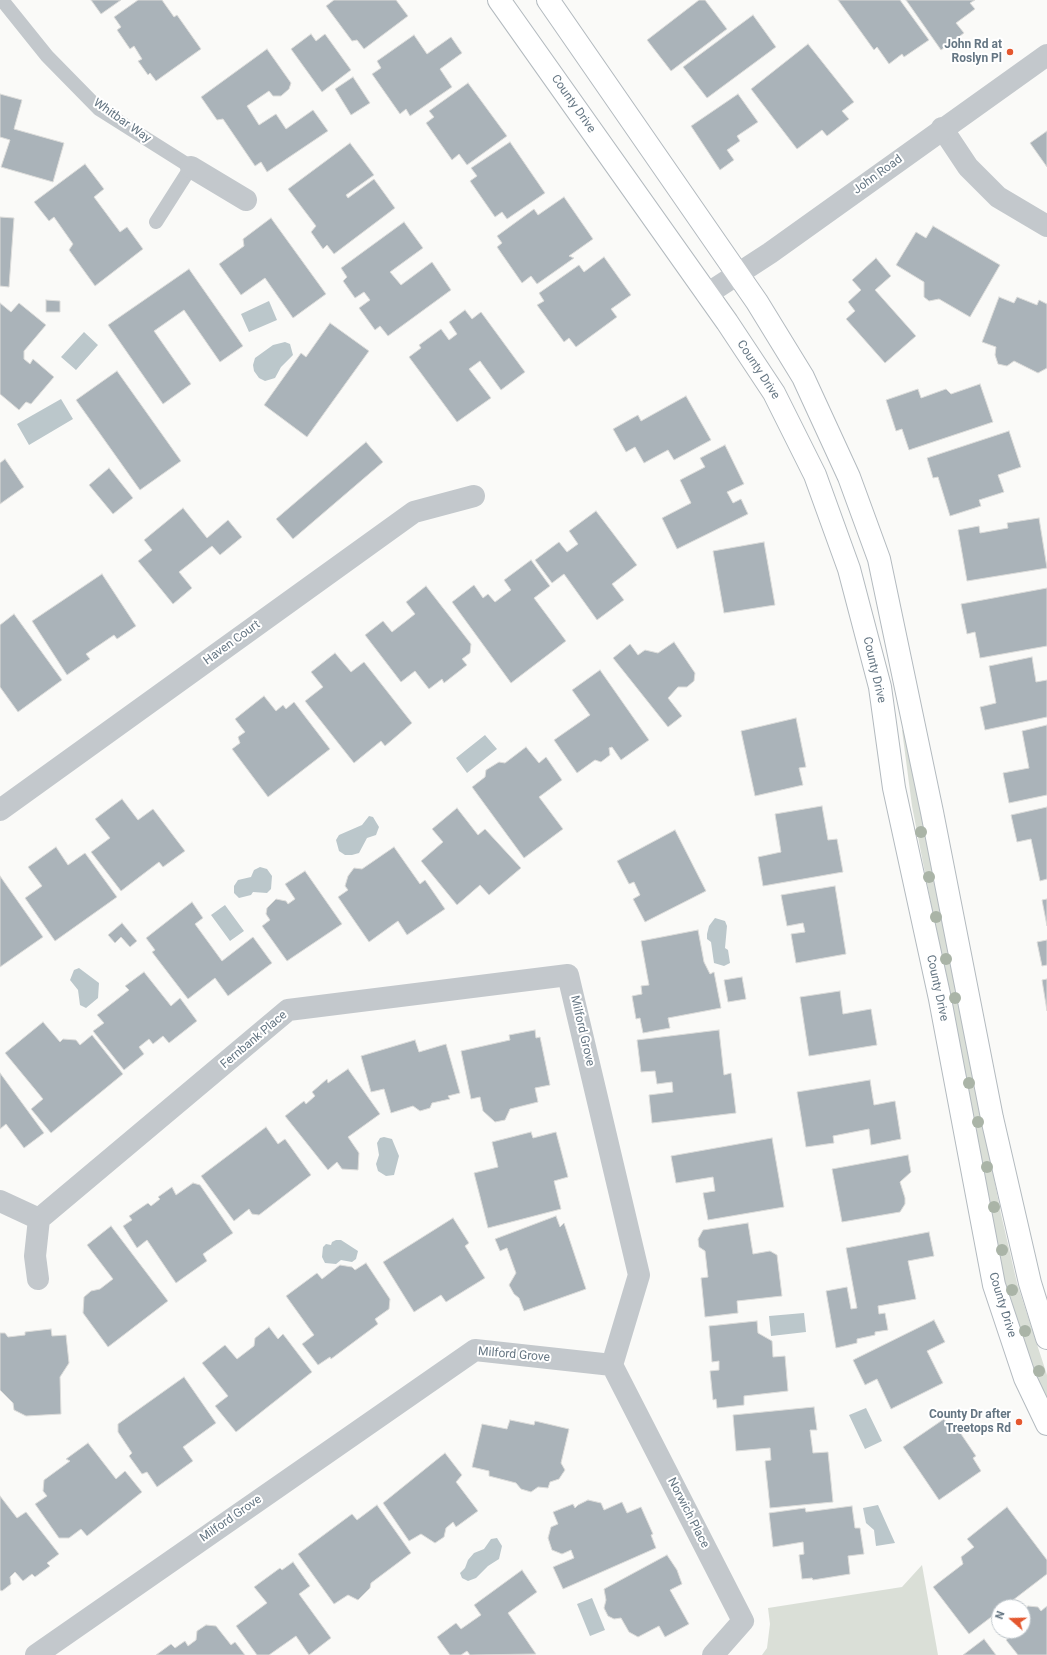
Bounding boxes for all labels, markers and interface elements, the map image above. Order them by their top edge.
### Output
place label: John Rd at Roslyn Pl [944,38,1002,66]
marker: John Rd at Roslyn Pl [1005,47,1015,57]
street label: County Drive [548,72,598,136]
street label: Whitbar Way [90,96,154,146]
street label: John Road [851,152,905,198]
street label: County Drive [734,338,782,402]
street label: Haven Court [201,618,263,668]
street label: County Drive [859,636,889,704]
street label: County Drive [923,954,951,1022]
street label: Milford Grove [567,994,597,1068]
street label: Fernbank Place [218,1008,290,1072]
street label: County Drive [985,1271,1019,1339]
street label: Milford Grove [478,1345,550,1365]
place label: County Dr after Treetops Rd [929,1408,1011,1436]
marker: County Dr after Treetops Rd [1014,1417,1024,1427]
street label: Norwich Place [664,1475,712,1551]
street label: Milford Grove [197,1492,265,1546]
north arrow [991,1599,1031,1639]
text: N [993,1609,1008,1621]

